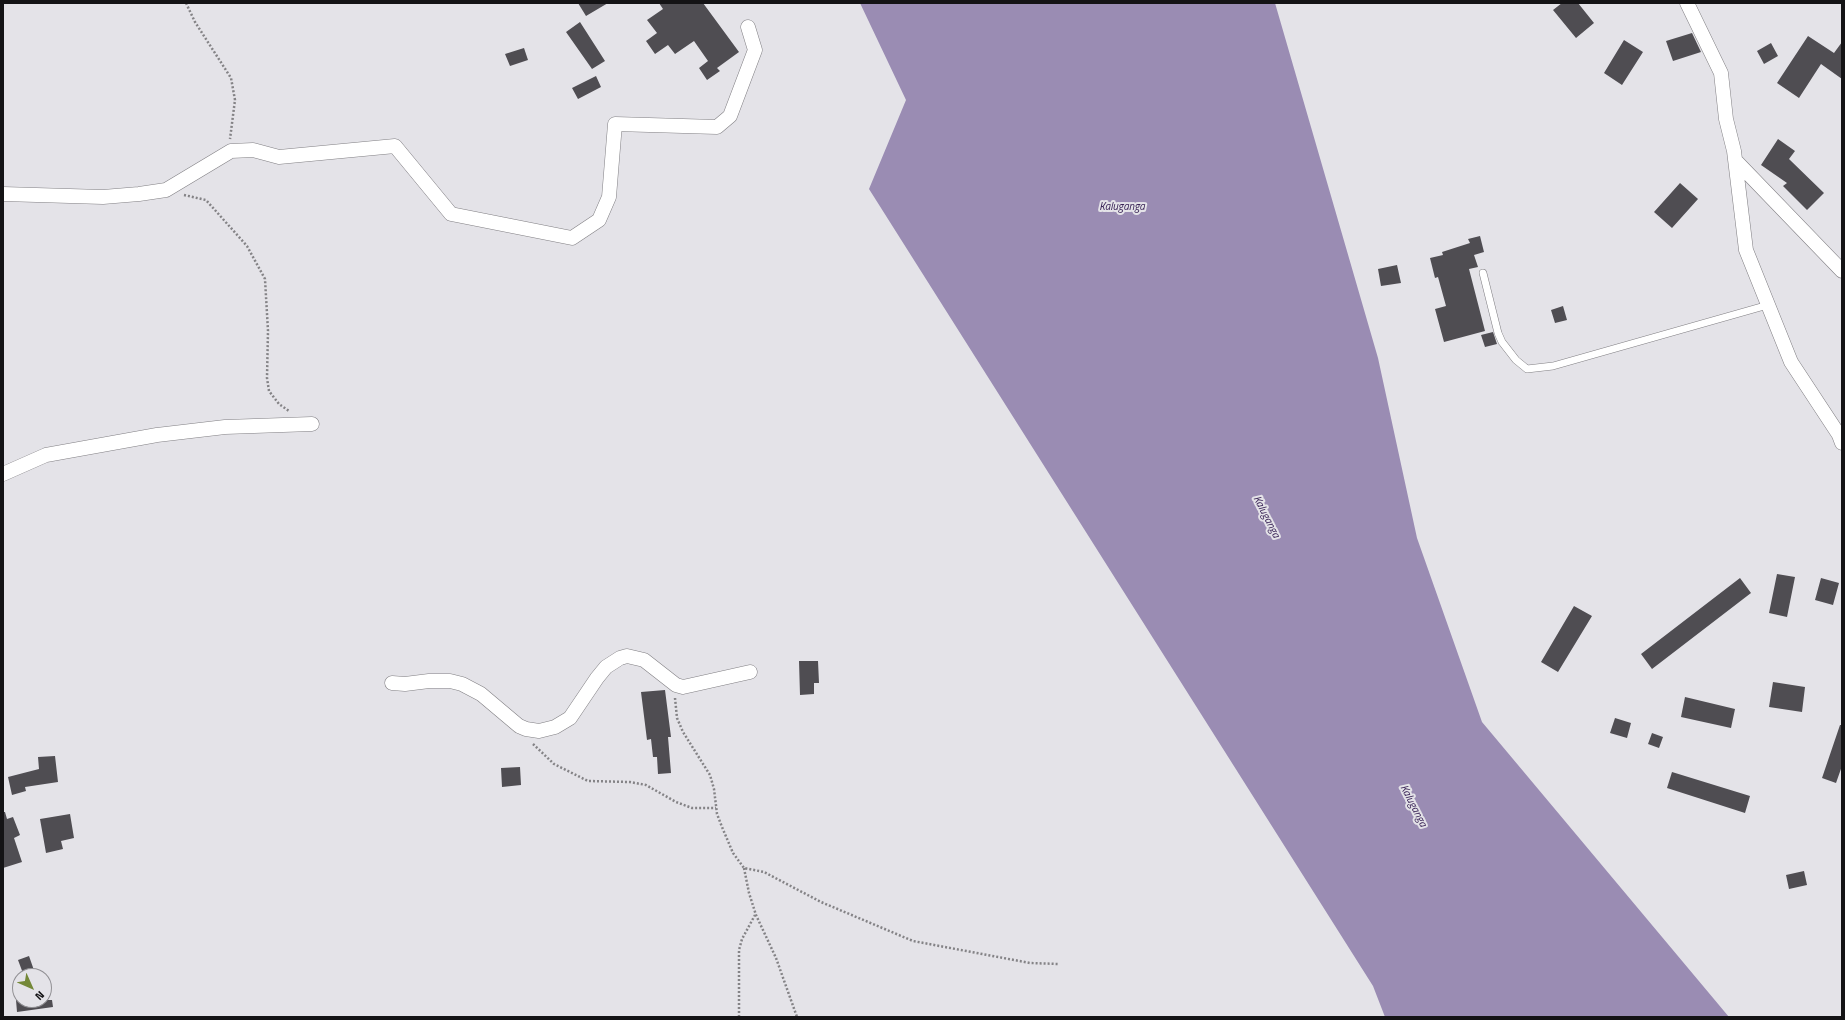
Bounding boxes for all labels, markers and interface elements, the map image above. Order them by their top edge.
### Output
water label: Kaluganga [1099,200,1145,214]
water label: Kaluganga [1250,494,1282,540]
water label: Kaluganga [1397,783,1429,829]
north arrow [12,968,52,1008]
text: N [31,987,48,1004]

